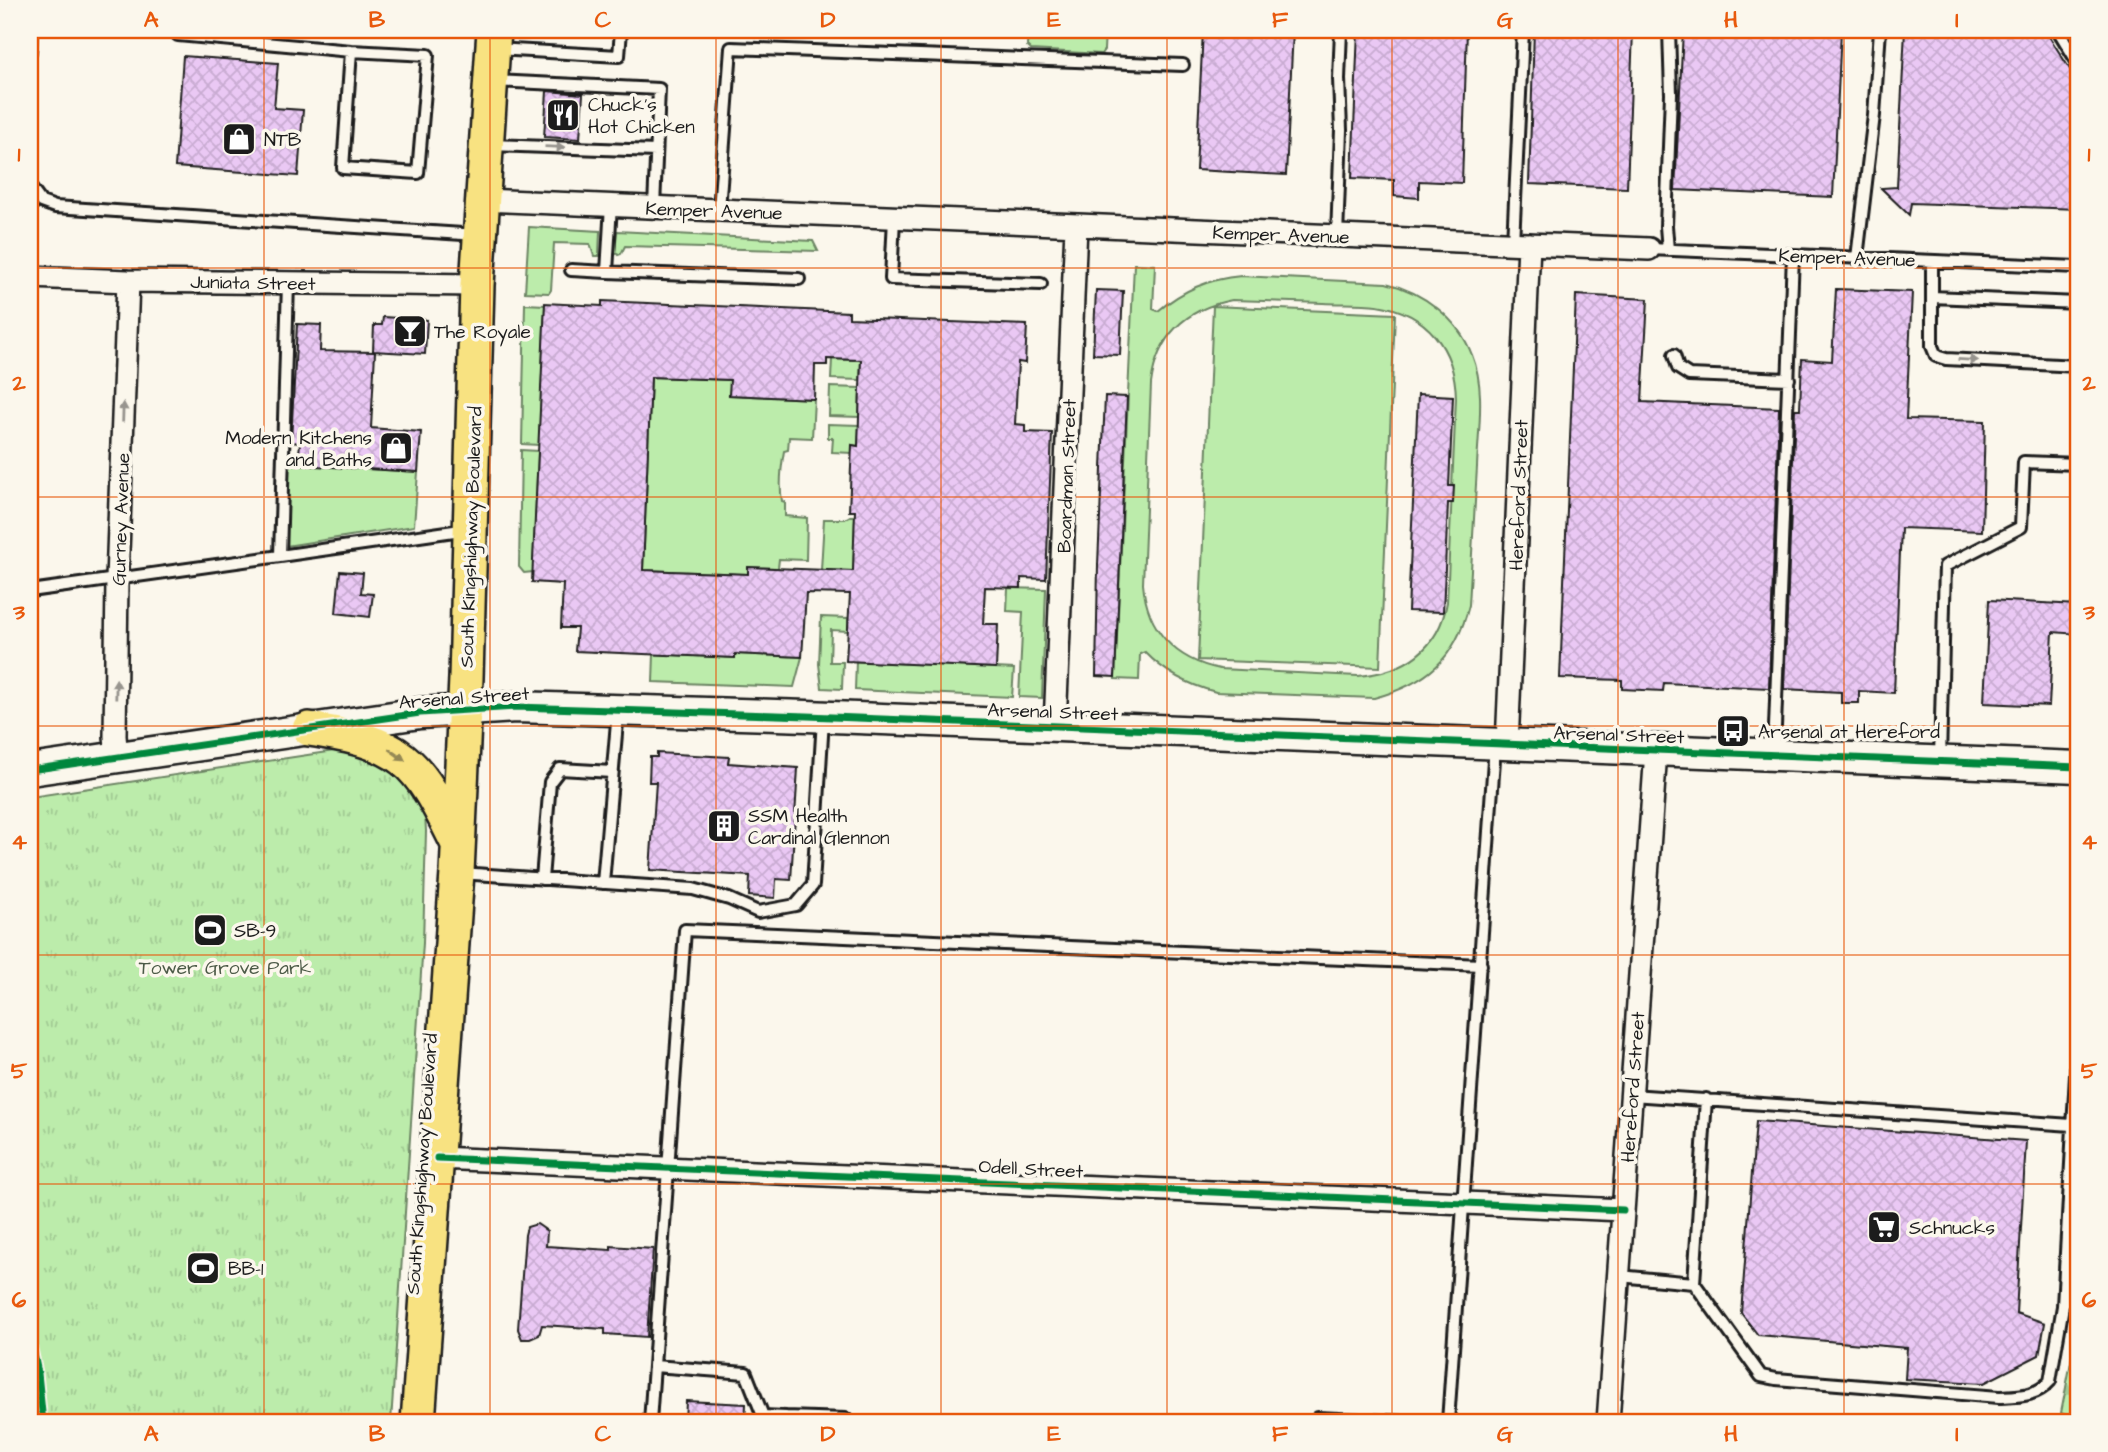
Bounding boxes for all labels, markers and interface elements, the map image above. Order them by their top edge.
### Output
text: A [144,4,159,36]
text: B [369,4,386,36]
text: C [595,4,612,36]
text: D [821,4,836,36]
text: E [1047,4,1061,36]
text: F [1272,4,1289,36]
text: G [1497,4,1513,36]
text: H [1724,4,1738,36]
text: I [1955,4,1959,36]
place label: Chuck's Hot Chicken [588,92,695,141]
restaurant icon: Chuck's Hot Chicken [544,96,582,134]
shop icon: NTB [220,120,258,158]
place label: NTB [264,127,302,154]
text: 1 [18,138,21,170]
text: 1 [2088,138,2091,170]
one-way arrow [544,142,566,153]
street label: Kemper Avenue [645,196,783,227]
street label: Kemper Avenue [1212,220,1350,251]
street label: Kemper Avenue [1778,243,1916,274]
street label: Juniata Street [190,269,316,298]
bar icon: The Royale [391,312,429,350]
place label: The Royale [434,319,531,347]
one-way arrow [1958,355,1980,366]
text: 2 [11,367,26,399]
text: 2 [2081,367,2096,399]
street label: Boardman Street [1051,398,1084,554]
one-way arrow [118,401,129,423]
street label: South Kingshighway Boulevard [453,405,491,668]
street label: Hereford Street [1503,419,1536,571]
place label: Modern Kitchens and Baths [225,425,372,474]
shop icon: Modern Kitchens and Baths [377,429,415,467]
street label: Gurney Avenue [106,452,138,586]
text: 3 [12,596,25,628]
text: 3 [2082,596,2095,628]
one-way arrow [110,677,122,699]
street label: Arsenal Street [398,680,531,717]
street label: Arsenal Street [987,697,1119,728]
bus stop icon: Arsenal at Hereford [1714,712,1752,750]
place label: Arsenal at Hereford [1758,719,1940,746]
street label: Arsenal Street [1553,720,1685,751]
one-way arrow [388,748,406,762]
place label: SSM Health Cardinal Glennon [748,803,890,852]
building icon: SSM Health Cardinal Glennon [705,807,743,845]
text: 4 [11,826,27,858]
text: 4 [2081,826,2097,858]
sports icon: SB-9 [191,911,229,949]
place label: SB-9 [234,918,276,945]
park label: Tower Grove Park [139,955,311,982]
street label: Hereford Street [1615,1011,1652,1163]
street label: South Kingshighway Boulevard [400,1032,446,1296]
text: 5 [11,1055,28,1087]
text: 5 [2081,1055,2098,1087]
street label: Odell Street [978,1153,1084,1186]
supermarket icon: Schnucks [1865,1208,1903,1246]
place label: Schnucks [1909,1215,1995,1242]
sports icon: BB-1 [184,1249,222,1287]
place label: BB-1 [228,1256,264,1283]
text: 6 [12,1284,27,1316]
text: 6 [2082,1284,2097,1316]
text: A [144,1418,159,1450]
text: B [369,1418,386,1450]
text: C [595,1418,612,1450]
text: D [821,1418,836,1450]
text: E [1047,1418,1061,1450]
text: F [1272,1418,1289,1450]
text: G [1497,1418,1513,1450]
text: H [1724,1418,1738,1450]
text: I [1955,1418,1959,1450]

